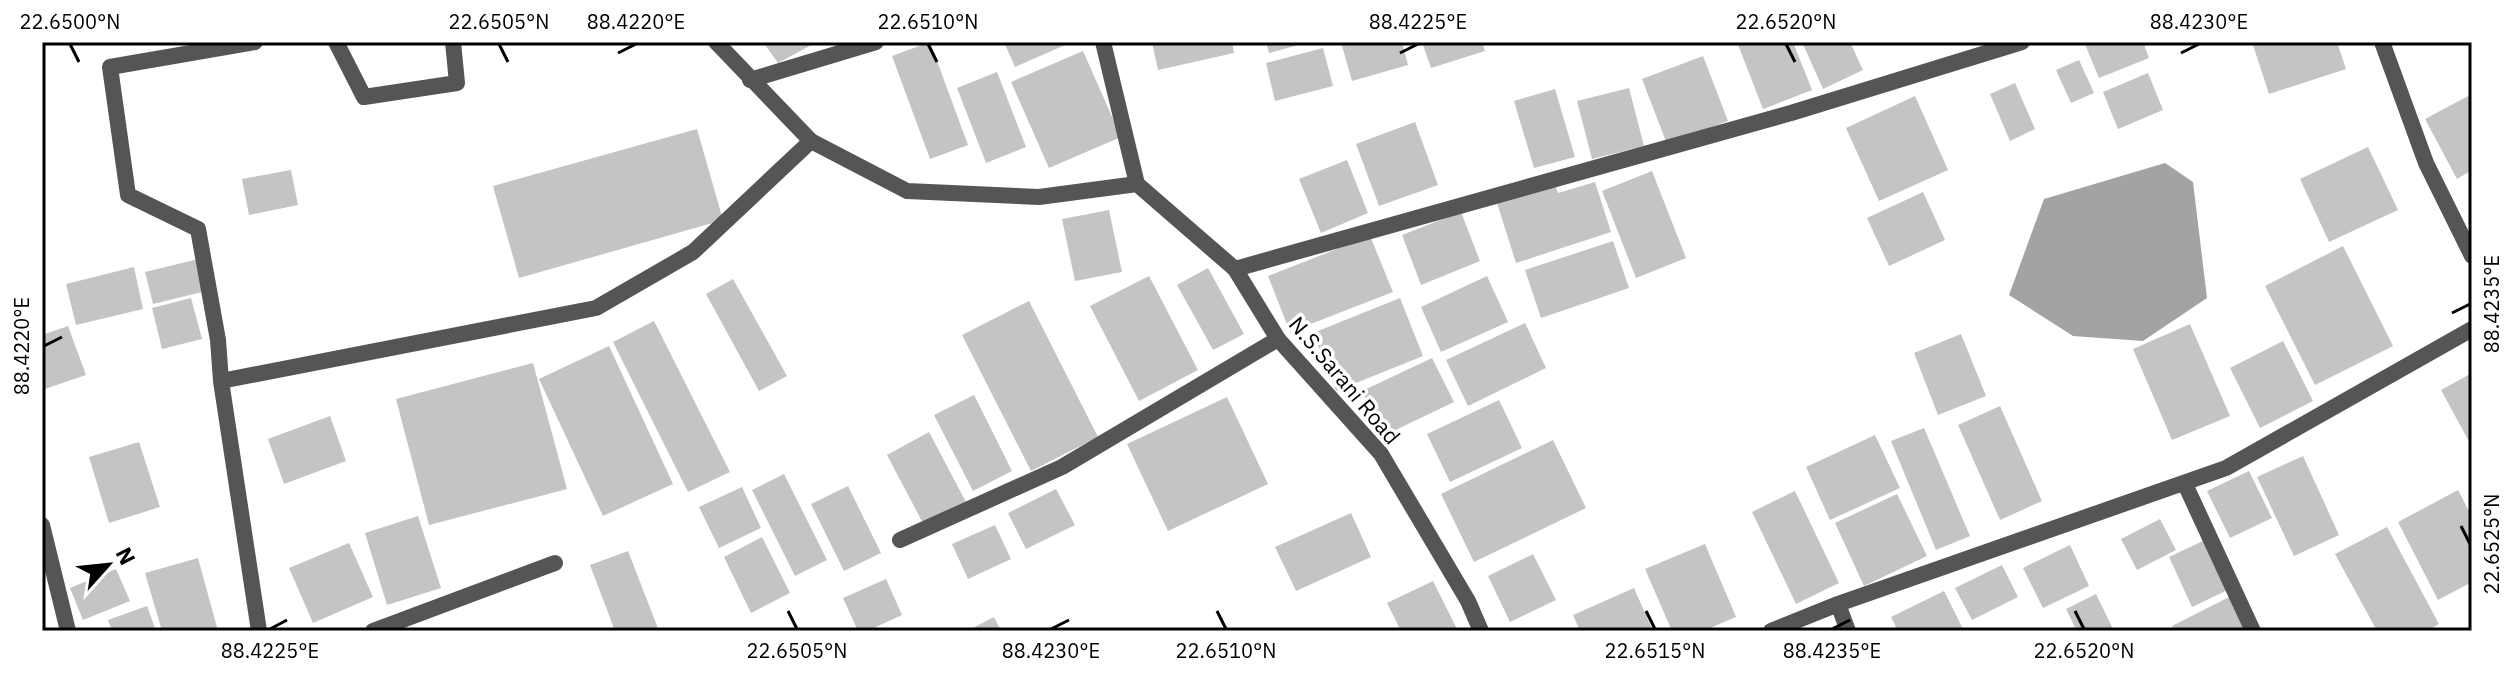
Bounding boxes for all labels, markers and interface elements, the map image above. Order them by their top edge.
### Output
text: 22.6500°N [20,8,120,35]
text: 22.6505°N [449,8,549,35]
text: 88.4220°E [587,8,685,35]
text: 22.6510°N [878,8,978,35]
text: 88.4225°E [1369,8,1467,35]
text: 22.6520°N [1736,8,1836,35]
text: 88.4230°E [2150,8,2248,35]
text: 88.4235°E [2478,255,2505,353]
text: 88.4220°E [8,297,35,395]
street label: N.S.Sarani Road [1283,310,1407,450]
text: 22.6525°N [2478,494,2505,594]
north arrow [68,525,148,605]
text: N [110,542,143,569]
text: 88.4225°E [221,637,319,664]
text: 22.6505°N [747,637,847,664]
text: 88.4230°E [1002,637,1100,664]
text: 22.6510°N [1176,637,1276,664]
text: 22.6515°N [1605,637,1705,664]
text: 88.4235°E [1783,637,1881,664]
text: 22.6520°N [2034,637,2134,664]

